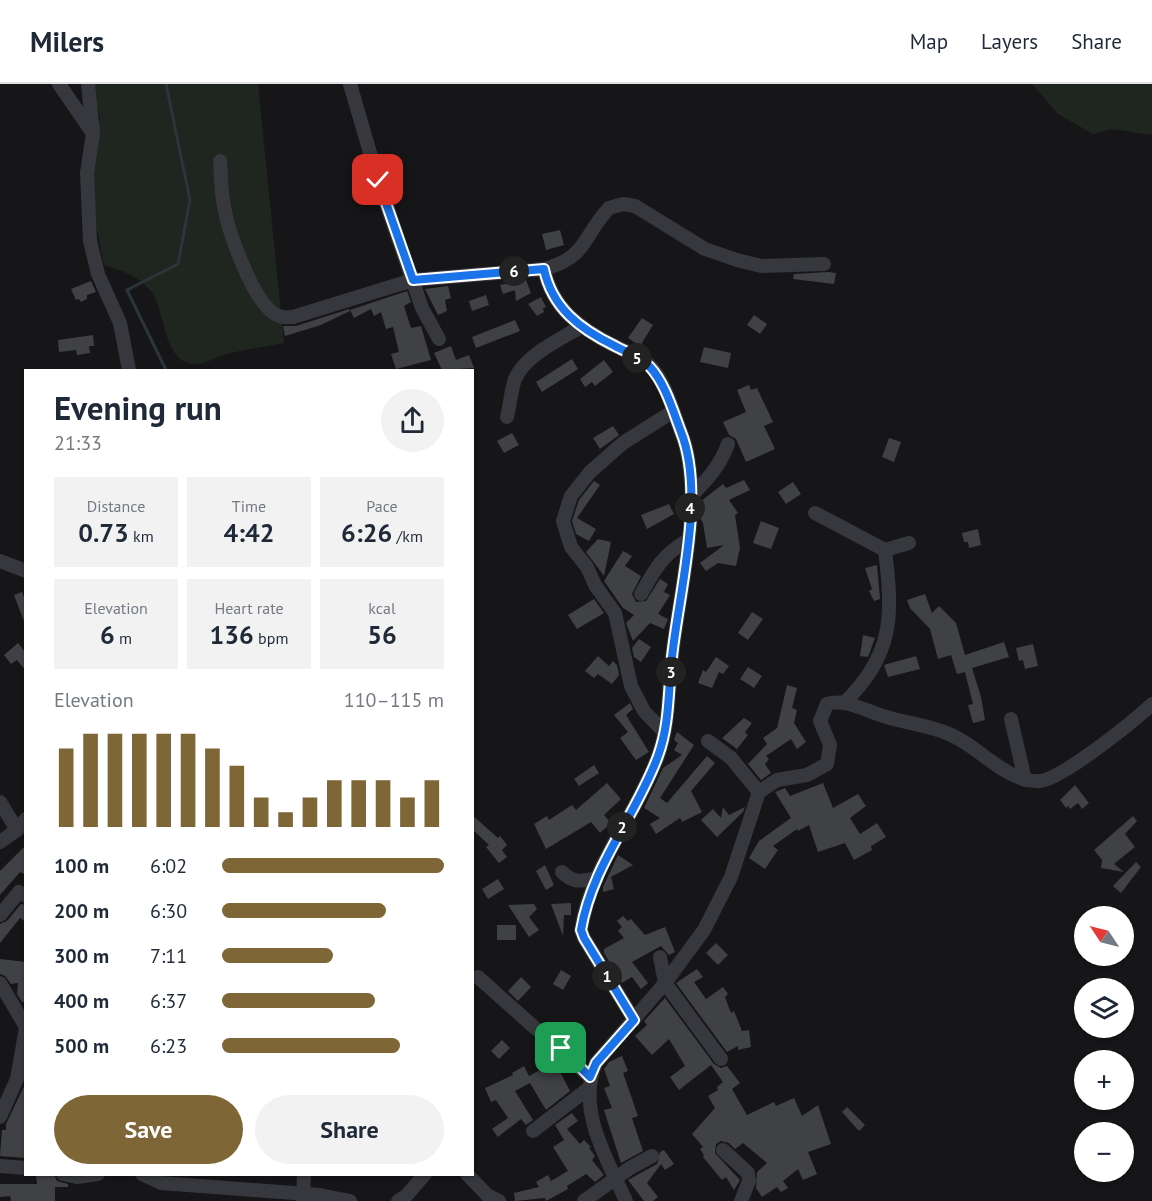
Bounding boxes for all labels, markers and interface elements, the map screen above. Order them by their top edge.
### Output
text: Milers [30,23,104,60]
text: Map [910,28,948,55]
text: Layers [981,28,1038,55]
text: Share [1071,28,1122,55]
pin [352,154,403,205]
icon: check [361,163,394,196]
pin: 6 [499,256,529,286]
text: 6 [509,261,519,281]
pin: 5 [622,343,652,373]
text: 5 [632,348,642,368]
text: Evening run [54,386,222,429]
button: share [381,389,444,452]
text: 21:33 [54,430,102,456]
pin: 4 [675,493,705,523]
text: Distance [87,496,145,516]
text: Time [232,496,266,516]
text: Pace [366,496,398,516]
text: 4 [685,498,695,518]
text: 0.73 [78,516,129,549]
text: 4:42 [223,516,275,549]
text: 6:26 [341,516,392,549]
text: km [129,526,154,546]
text: /km [392,526,423,546]
text: Elevation [84,598,148,618]
text: Heart rate [214,598,284,618]
text: kcal [368,598,396,618]
text: 6 [100,618,115,651]
text: 136 [210,618,254,651]
text: 56 [367,618,397,651]
text: m [115,628,132,648]
text: bpm [254,628,288,648]
pin: 3 [656,657,686,687]
text: 3 [666,662,676,682]
text: Elevation [54,687,134,713]
text: 110–115 m [344,687,444,713]
pin: 2 [607,812,637,842]
text: 2 [617,817,627,837]
text: 100 m [54,853,109,879]
text: 6:02 [150,853,187,879]
text: 200 m [54,898,109,924]
text: 6:30 [150,898,187,924]
north arrow [1074,906,1134,966]
map controls [1074,906,1134,1182]
text: 300 m [54,943,109,969]
text: 7:11 [150,943,187,969]
pin: 1 [592,961,622,991]
text: 1 [602,966,612,986]
button: layers [1074,978,1134,1038]
text: 400 m [54,988,109,1014]
text: 6:37 [150,988,187,1014]
pin [535,1022,586,1073]
icon: arrive [544,1031,577,1064]
text: 500 m [54,1033,109,1059]
text: 6:23 [150,1033,187,1059]
button: + [1074,1050,1134,1110]
button: Save [54,1095,243,1164]
button: Share [255,1095,444,1164]
button: − [1074,1122,1134,1182]

